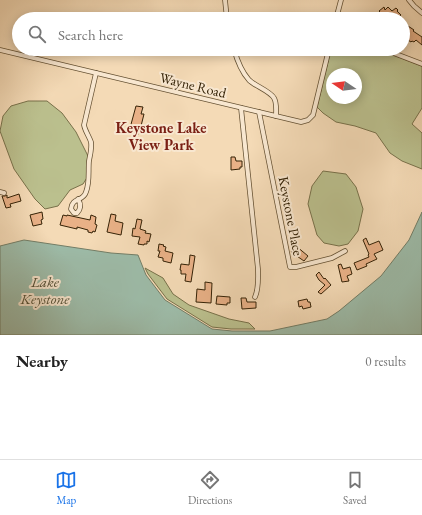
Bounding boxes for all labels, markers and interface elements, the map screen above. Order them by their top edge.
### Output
search box [12,12,410,56]
icon: search [26,23,48,45]
text: Search here [58,25,123,44]
street label: Wayne Road [158,68,229,102]
north arrow [326,68,362,104]
district label: Keystone Lake View Park [116,118,206,154]
street label: Keystone Place [275,175,308,258]
water label: Lake Keystone [20,272,70,308]
text: Nearby [16,350,68,372]
text: 0 results [365,353,406,370]
tab: Map [55,469,77,507]
tab: Directions [188,469,232,507]
tab: Saved [343,469,367,507]

